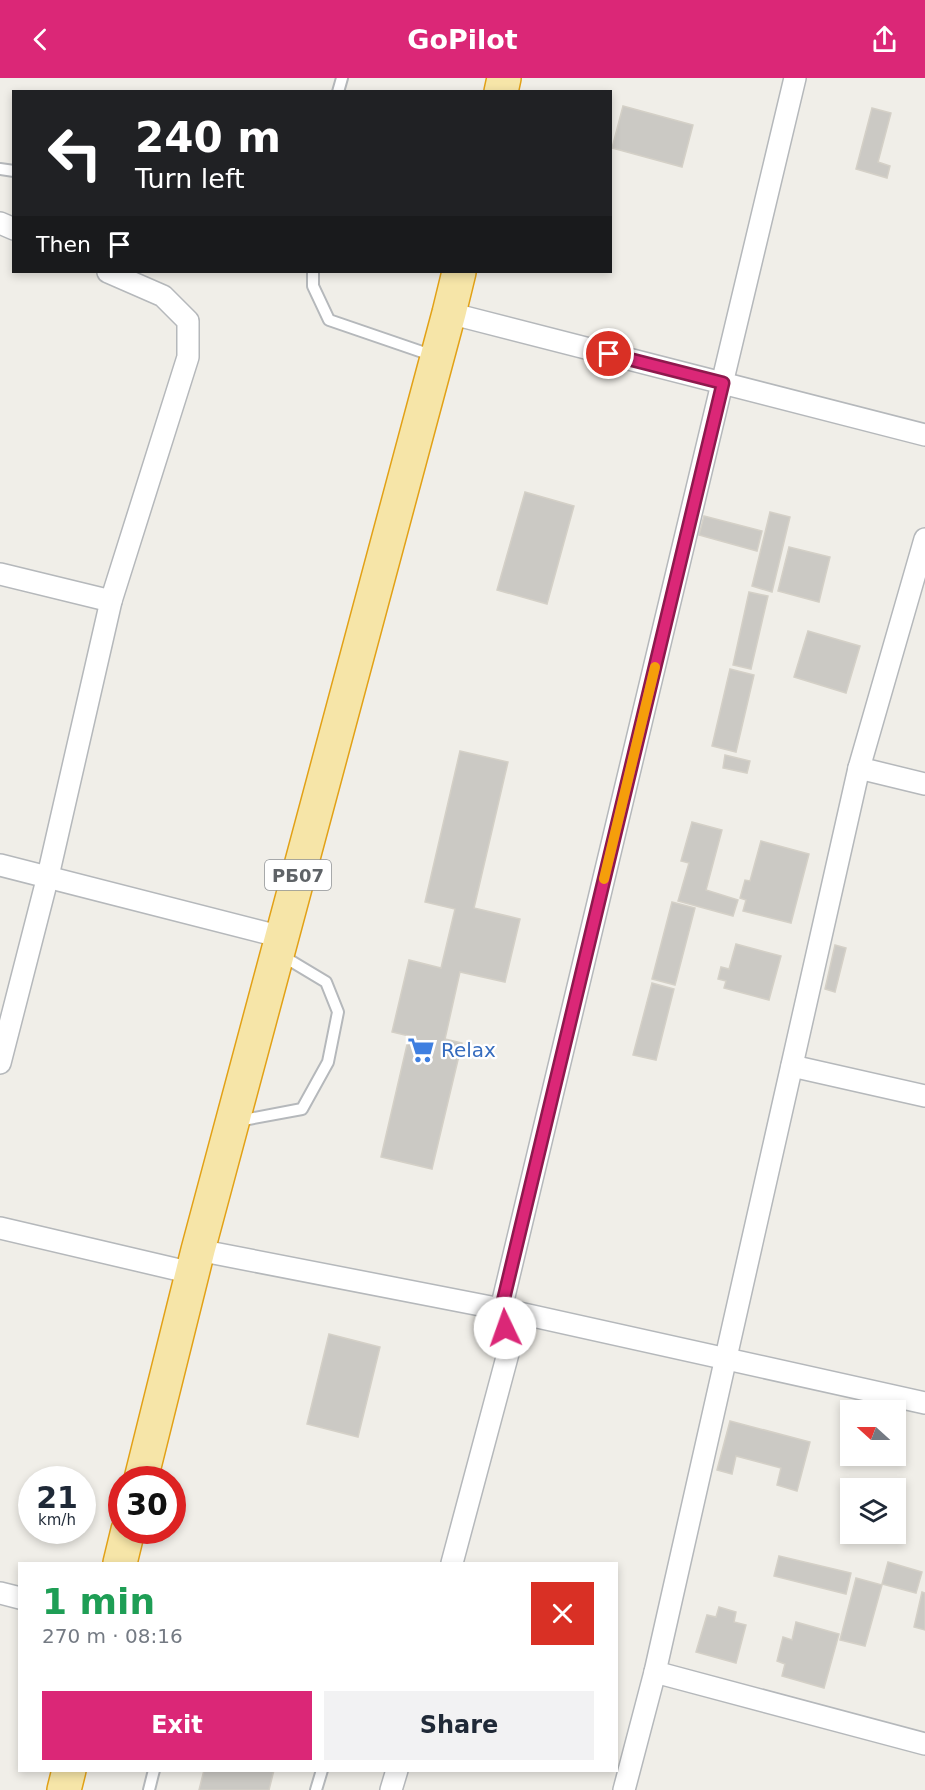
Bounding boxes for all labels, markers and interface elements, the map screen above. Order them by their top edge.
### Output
icon: back [24,23,57,56]
icon: share [868,23,901,56]
text: GoPilot [407,24,518,55]
text: 240 m [135,113,281,162]
icon: left [36,114,114,192]
text: Turn left [135,163,245,194]
icon: arrive [103,228,136,261]
text: Then [36,232,91,257]
pin [583,328,634,379]
icon: arrive [592,337,625,370]
road number: РБ07 [265,860,331,890]
supermarket icon: Relax [406,1035,436,1065]
place label: Relax [441,1038,496,1062]
position arrow [473,1296,537,1360]
north arrow [840,1400,906,1466]
map controls [840,1400,906,1544]
speed limit sign: 30 [108,1466,186,1544]
button: layers [840,1478,906,1544]
text: 21 [36,1480,78,1515]
text: km/h [38,1511,76,1529]
text: 1 min [42,1581,155,1622]
button: close [531,1582,594,1645]
text: 270 m · 08:16 [42,1624,183,1648]
button: Exit [42,1691,312,1760]
button: Share [324,1691,594,1760]

